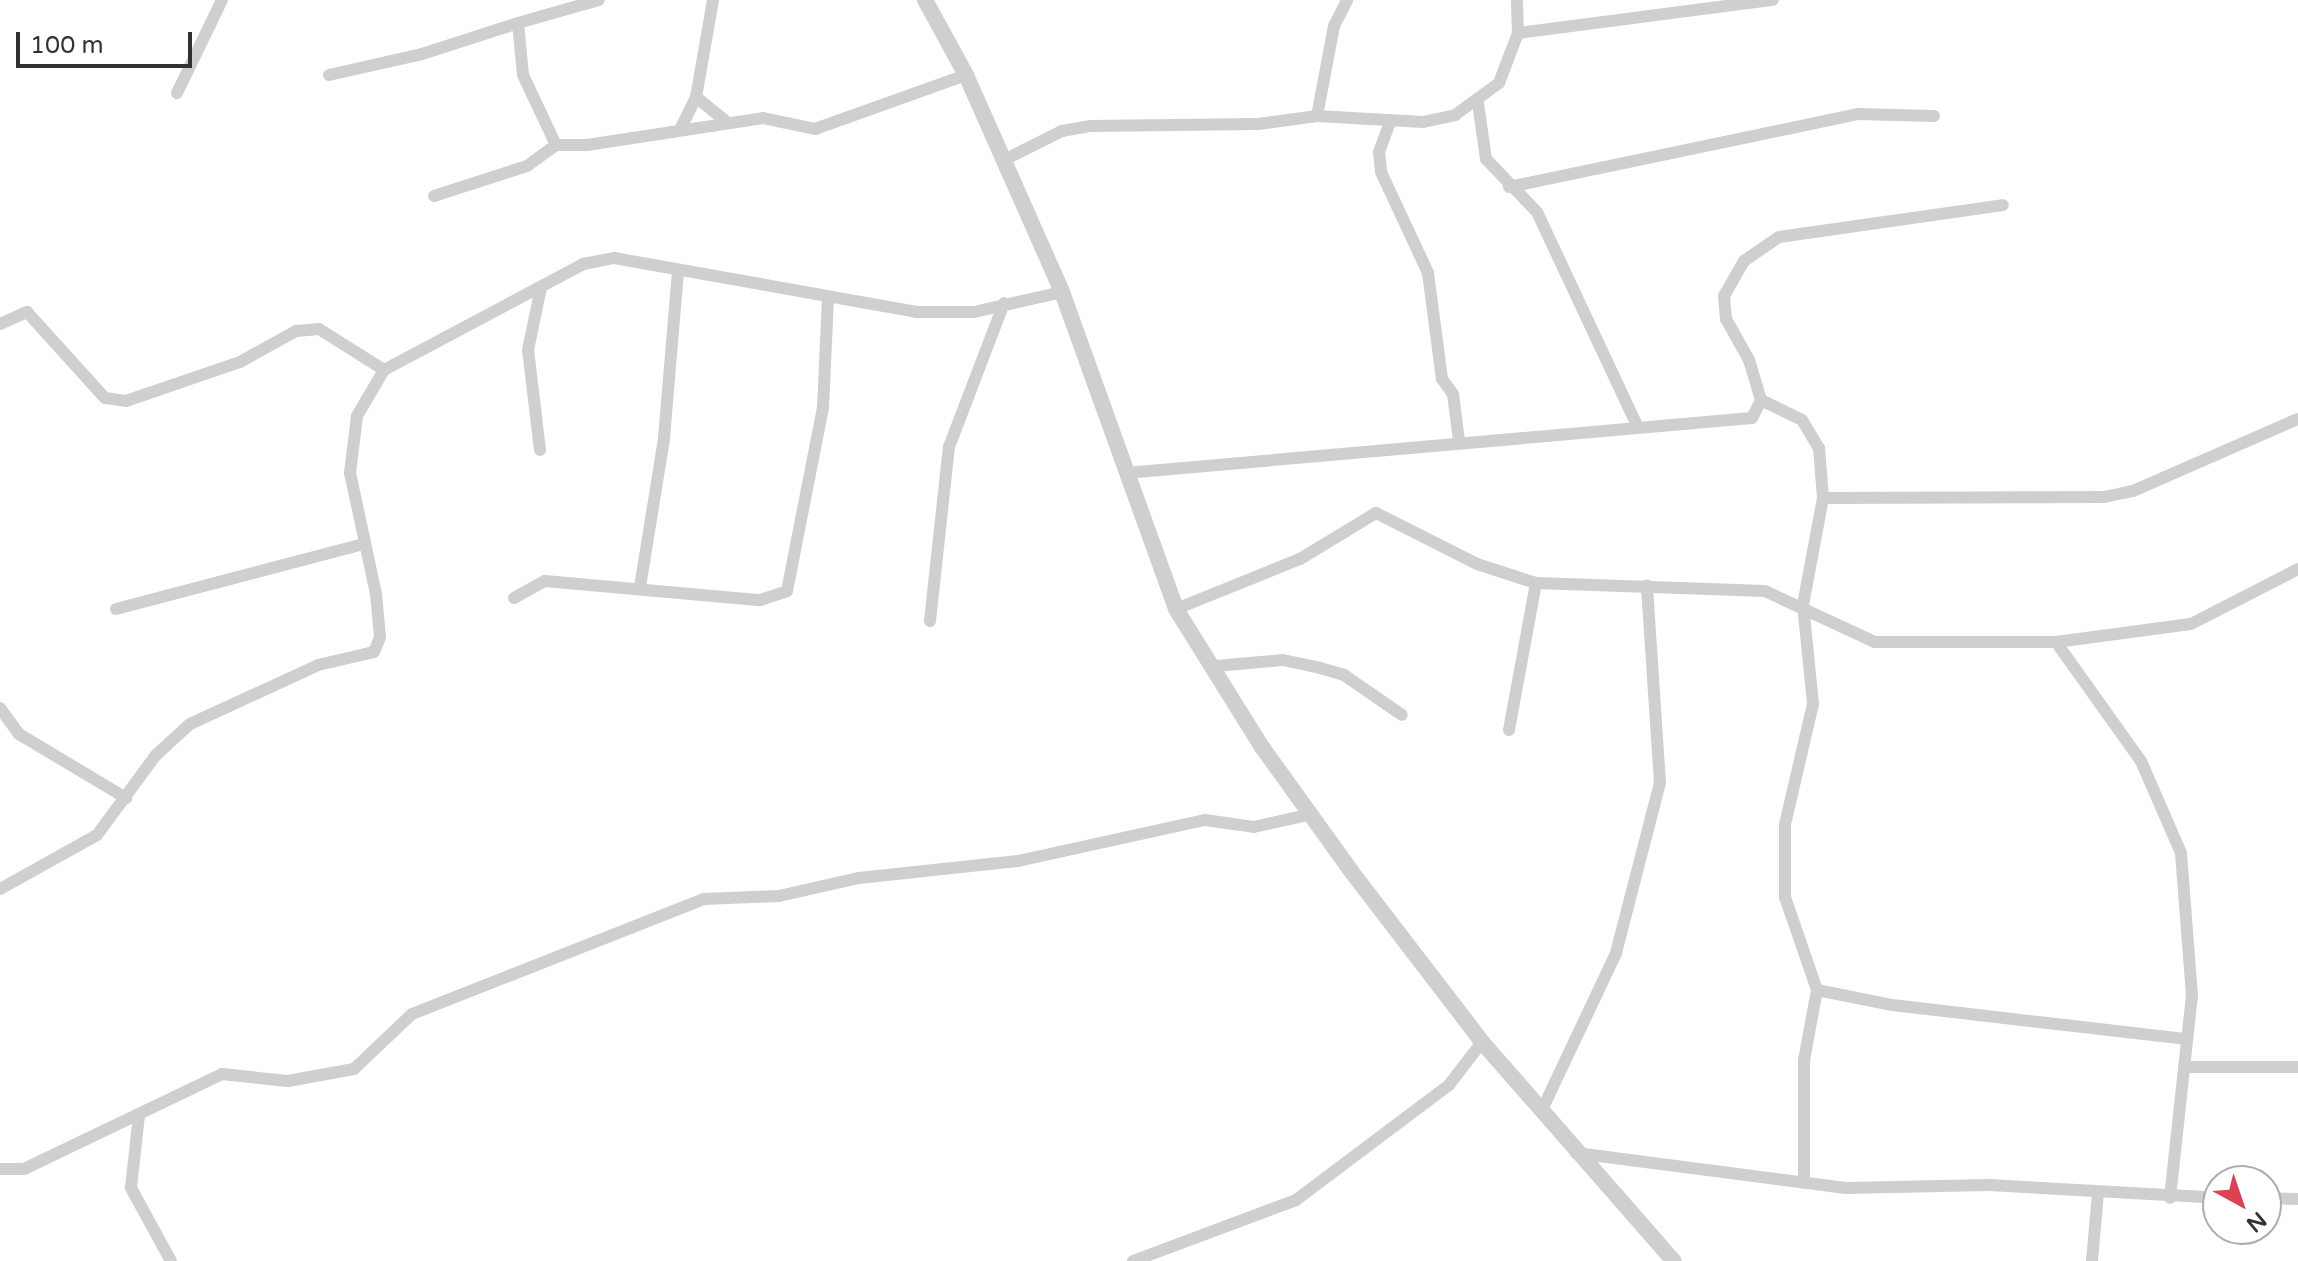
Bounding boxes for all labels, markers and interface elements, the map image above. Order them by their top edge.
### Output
scale bar [20,16,196,66]
text: 100 m [30,31,104,60]
north arrow [2202,1165,2282,1245]
text: N [2241,1206,2271,1237]

